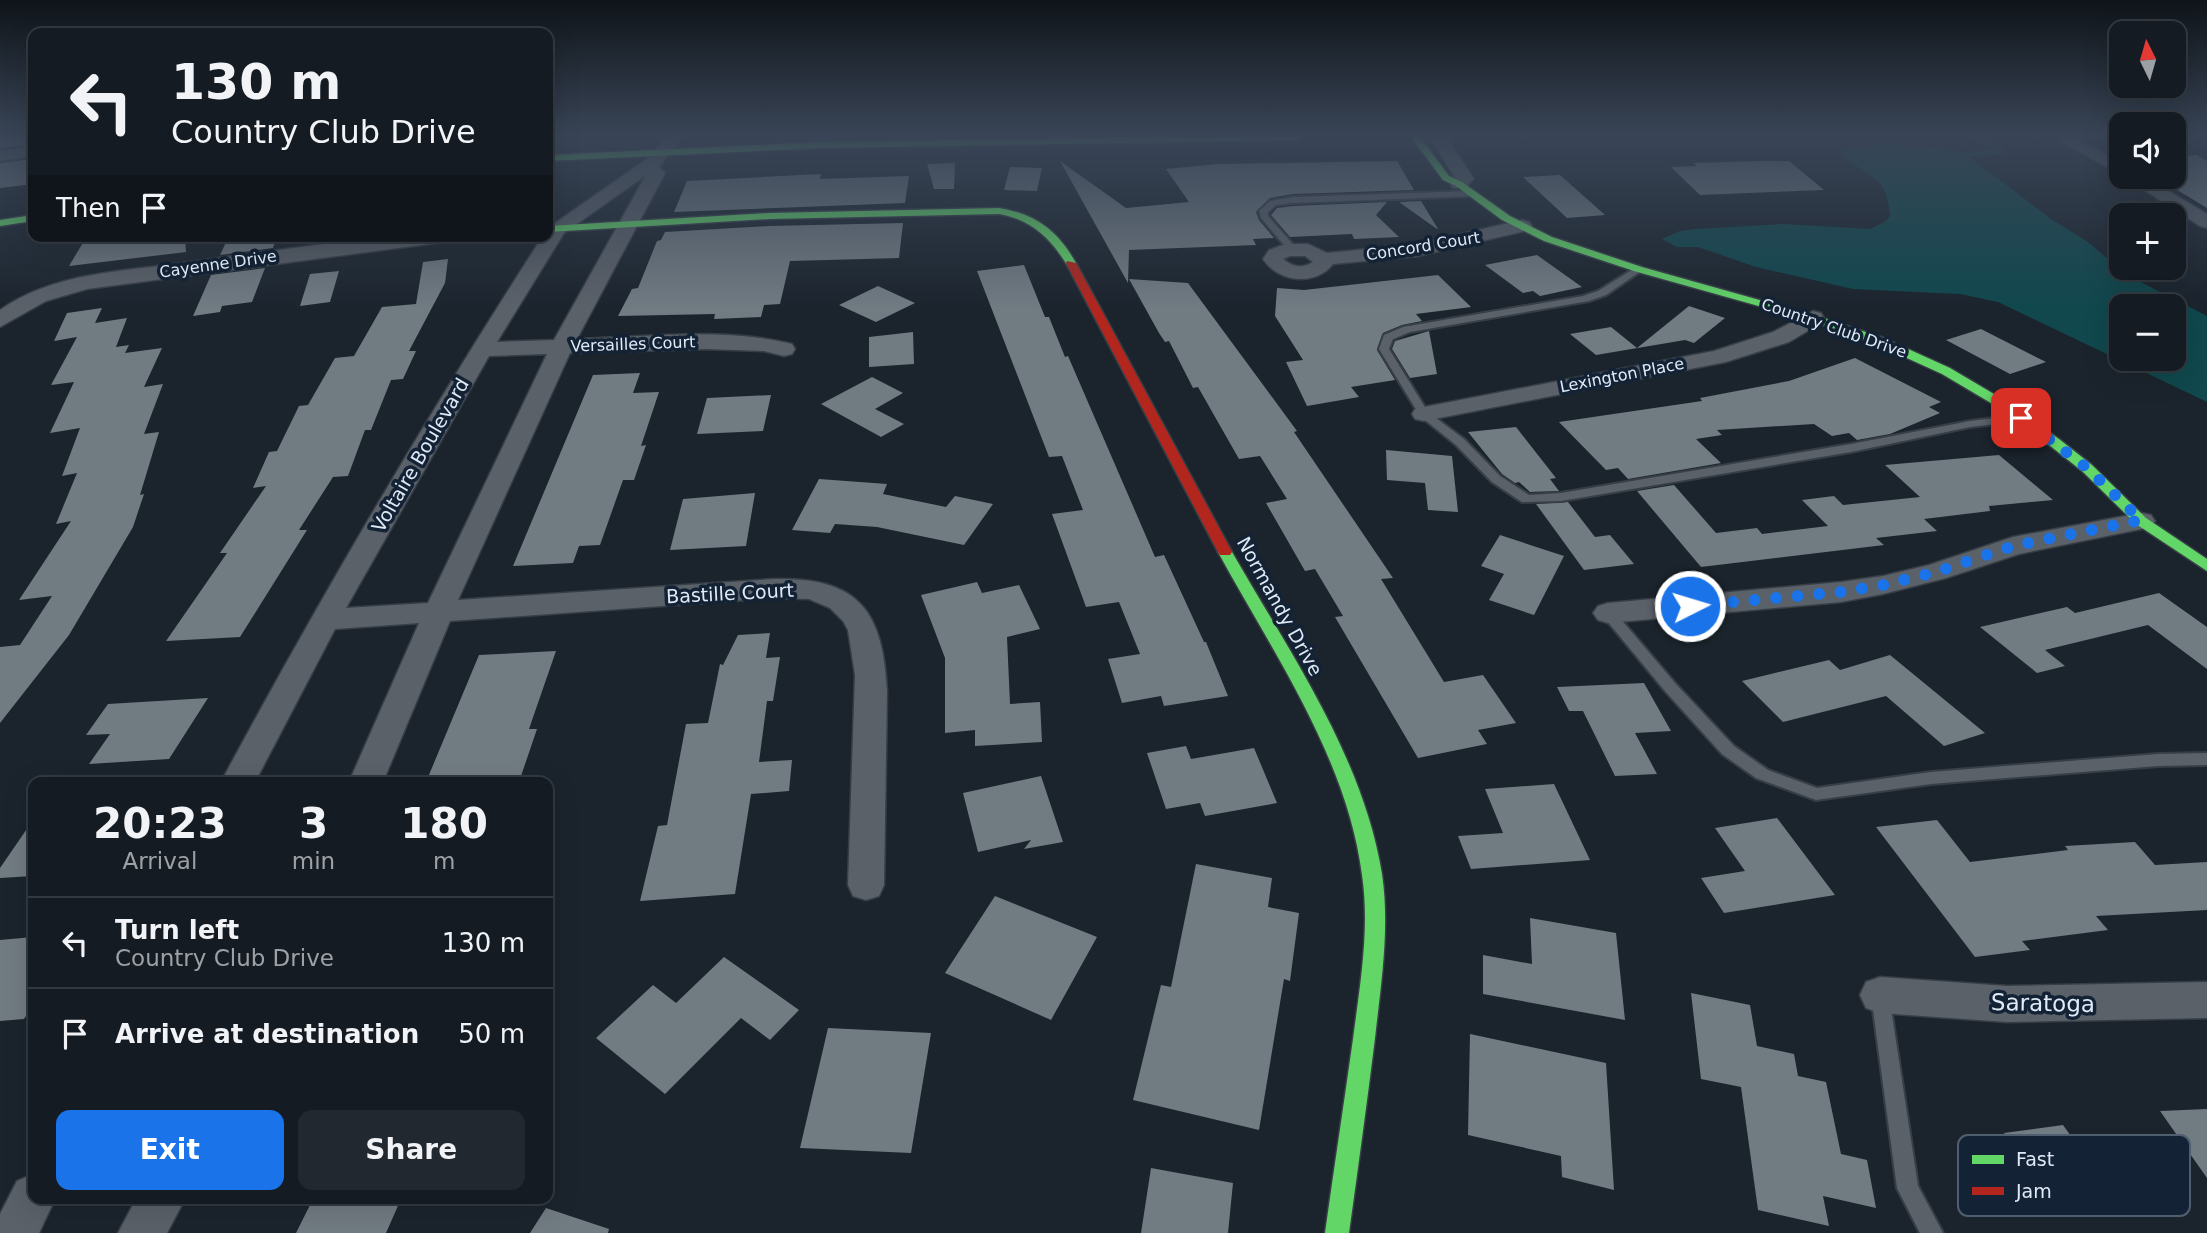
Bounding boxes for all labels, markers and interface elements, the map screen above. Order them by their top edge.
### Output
north arrow [2109,21,2186,98]
map controls [2109,21,2186,371]
text: 130 m [171,54,341,111]
icon: left [56,56,147,147]
button: sound [2109,112,2186,189]
text: Country Club Drive [171,113,476,151]
icon: arrive [135,189,173,227]
text: Then [56,193,121,223]
button: + [2109,203,2186,280]
street label: Concord Court [1365,228,1481,264]
street label: Cayenne Drive [158,246,278,282]
street label: Country Club Drive [1759,294,1909,362]
button: − [2109,294,2186,371]
street label: Versailles Court [570,332,696,356]
street label: Lexington Place [1558,354,1686,396]
street label: Voltaire Boulevard [367,374,473,536]
pin [1991,388,2051,448]
icon: arrive [2002,399,2040,437]
street label: Normandy Drive [1233,533,1327,679]
position arrow [1653,569,1727,643]
street label: Bastille Court [666,579,794,607]
text: 20:23 [93,799,227,848]
text: 3 [299,799,328,848]
text: 180 [400,799,488,848]
text: Arrival [123,848,197,874]
text: min [292,848,335,874]
text: m [433,848,455,874]
text: Turn left [115,915,239,945]
icon: left [56,924,94,962]
text: 130 m [442,928,525,958]
text: Country Club Drive [115,945,334,971]
street label: Saratoga [1991,989,2095,1017]
icon: arrive [56,1015,94,1053]
text: Arrive at destination [115,1019,419,1049]
text: 50 m [458,1019,525,1049]
button: Exit [56,1110,284,1190]
button: Share [298,1110,525,1190]
legend [1958,1135,2190,1216]
text: Fast [2016,1148,2054,1170]
text: Jam [2015,1180,2052,1202]

